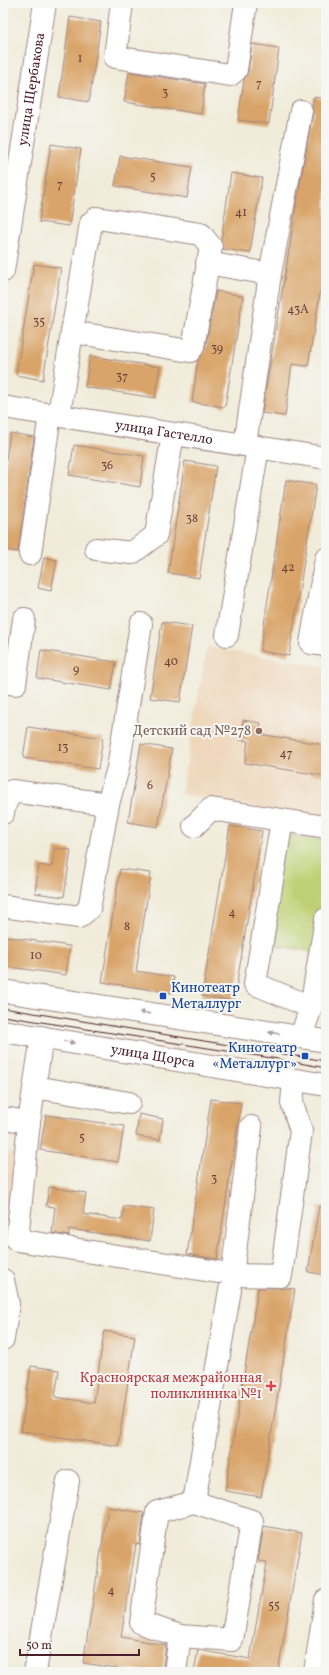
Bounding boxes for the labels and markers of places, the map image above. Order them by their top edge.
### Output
place label: Детский сад №278 [133,722,251,741]
marker: Детский сад №278 [254,726,264,736]
place label: Кинотеатр Металлург [171,979,241,1014]
marker: Кинотеатр Металлург [158,991,168,1001]
place label: Кинотеатр «Металлург» [212,1039,297,1074]
marker: Кинотеатр «Металлург» [300,1051,310,1061]
place label: Красноярская межрайонная поликлиника №1 [80,1369,262,1404]
marker: Красноярская межрайонная поликлиника №1 [265,1380,277,1392]

